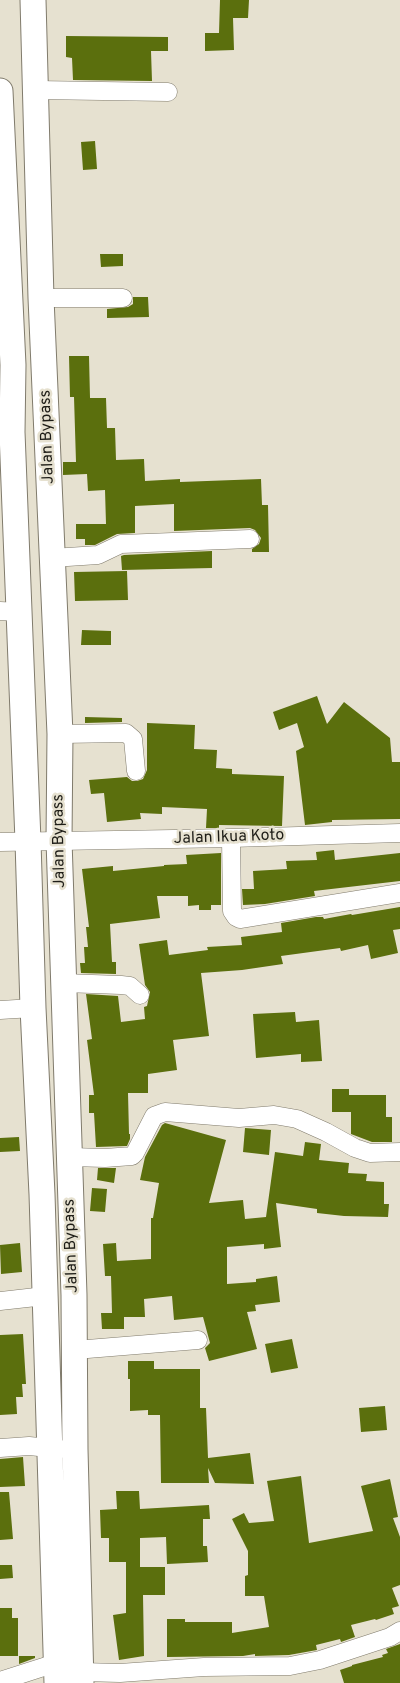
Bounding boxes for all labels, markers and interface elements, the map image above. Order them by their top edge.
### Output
street label: Jalan Bypass [37,390,59,484]
street label: Jalan Bypass [50,794,70,888]
street label: Jalan Ikua Koto [173,826,285,850]
street label: Jalan Bypass [61,1199,83,1293]

